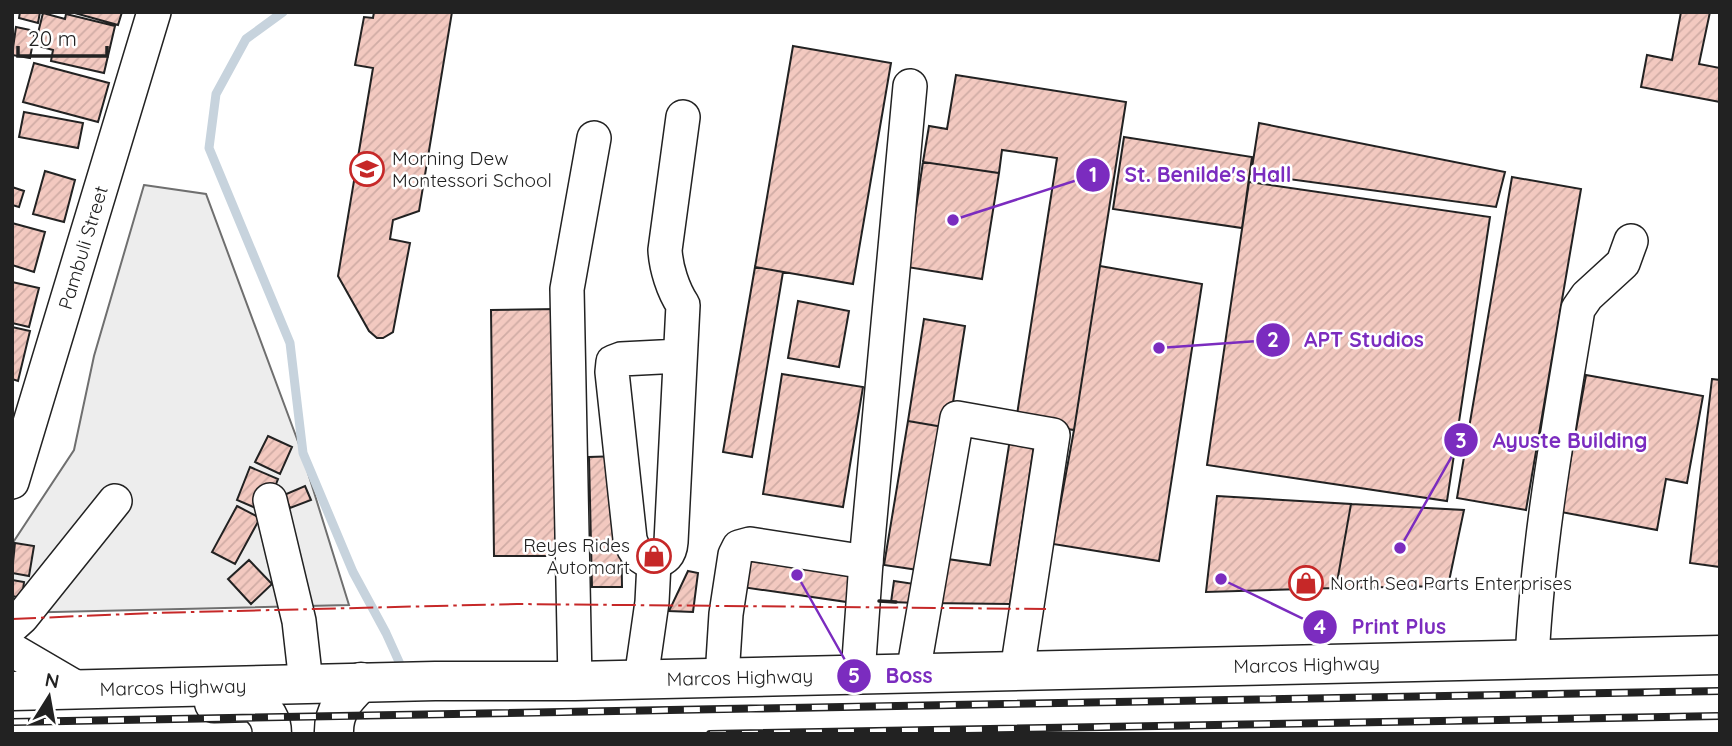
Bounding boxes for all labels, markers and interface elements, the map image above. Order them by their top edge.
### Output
scale bar [18,14,107,58]
text: 20 m [28,25,77,51]
place label: Morning Dew Montessori School [392,146,552,192]
school or university icon: Morning Dew Montessori School [348,150,386,188]
callout: St. Benilde's Hall [1076,154,1306,196]
text: 1 [1089,161,1097,187]
text: St. Benilde's Hall [1125,161,1291,187]
street label: Pambuli Street [53,183,113,312]
callout: APT Studios [1255,319,1438,361]
text: 2 [1267,326,1279,352]
text: APT Studios [1304,326,1424,352]
callout: Ayuste Building [1444,419,1662,461]
text: 3 [1455,427,1467,453]
text: Ayuste Building [1493,427,1647,453]
place label: Reyes Rides Automart [523,533,630,579]
shop icon: Reyes Rides Automart [635,537,673,575]
shop icon: North Sea Parts Enterprises [1287,564,1325,602]
place label: North Sea Parts Enterprises [1330,571,1572,595]
callout: Print Plus [1303,606,1460,648]
text: 4 [1314,613,1326,639]
text: Print Plus [1352,613,1446,639]
street label: Marcos Highway [1233,651,1380,678]
callout: Boss [836,655,946,697]
north arrow [14,662,84,732]
text: 5 [848,662,860,688]
text: Boss [885,662,933,688]
street label: Marcos Highway [666,664,813,691]
text: N [43,667,61,693]
street label: Marcos Highway [99,673,247,701]

